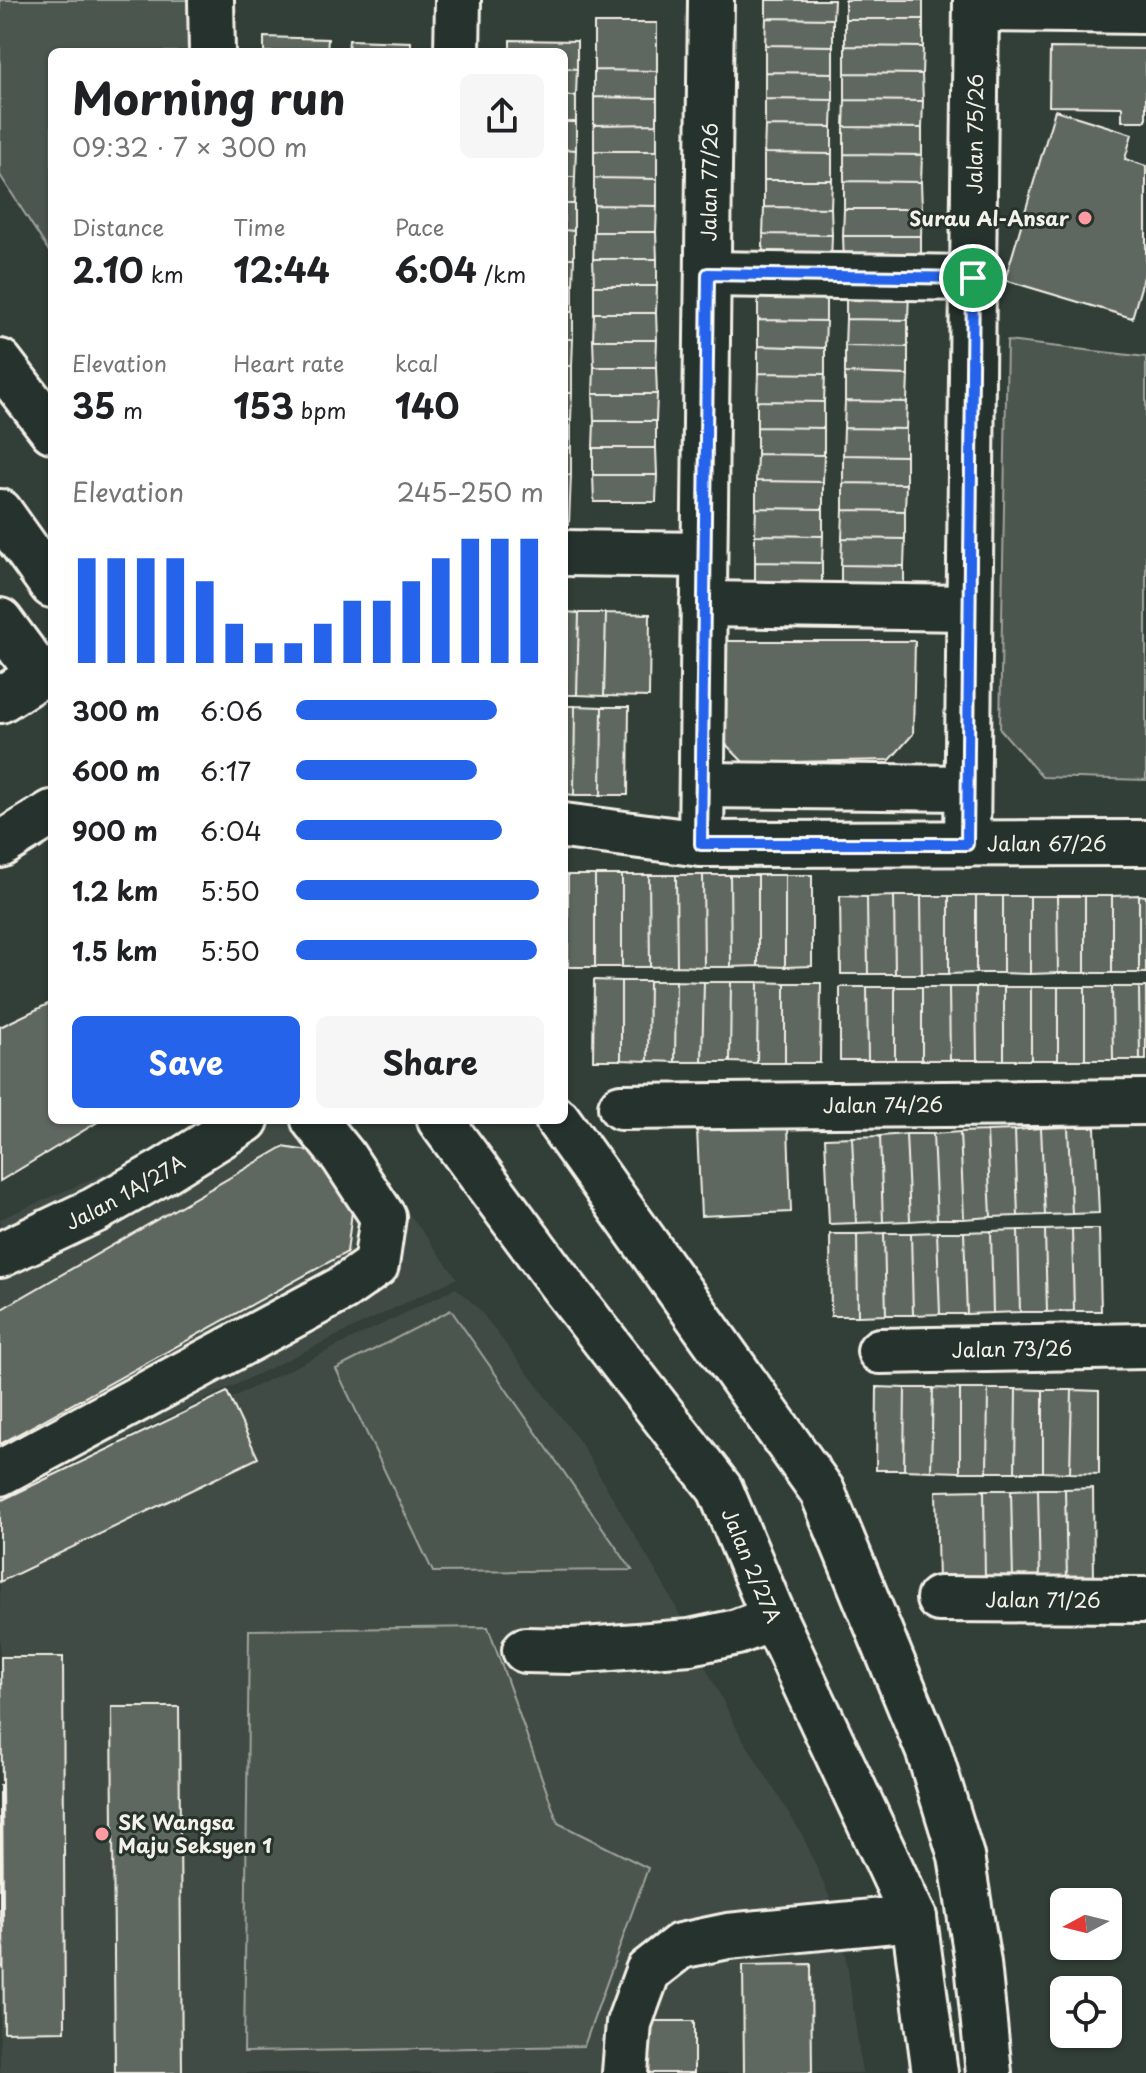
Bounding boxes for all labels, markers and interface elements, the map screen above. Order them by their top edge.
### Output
text: Morning run [72,64,346,130]
button: share [460,74,544,158]
street label: Jalan 75/26 [959,74,990,195]
street label: Jalan 77/26 [693,123,725,242]
text: 09:32 · 7 × 300 m [72,127,308,166]
place label: Surau Al-Ansar [909,203,1070,233]
marker: Surau Al-Ansar [1076,209,1094,227]
text: Distance [72,210,164,243]
text: Time [233,210,285,243]
text: Pace [395,210,444,243]
text: 2.10 [72,243,144,295]
text: 12:44 [233,243,330,295]
text: 6:04 [395,243,477,295]
pin [939,244,1007,312]
icon: arrive [951,256,995,300]
text: km [144,257,184,290]
text: /km [477,257,526,290]
text: Elevation [72,346,167,379]
text: Heart rate [233,346,344,379]
text: kcal [395,346,439,379]
text: 35 [72,379,116,431]
text: 153 [233,379,294,431]
text: 140 [395,379,459,431]
text: m [116,393,143,426]
text: bpm [294,393,347,426]
text: Elevation [72,472,184,511]
text: 245–250 m [397,472,544,511]
text: 300 m [72,691,160,730]
text: 6:06 [200,691,263,730]
text: 600 m [72,751,160,790]
text: 6:17 [200,751,251,790]
text: 900 m [72,811,158,850]
text: 6:04 [200,811,262,850]
street label: Jalan 67/26 [987,828,1107,858]
text: 1.2 km [72,871,158,910]
text: 5:50 [200,871,260,910]
text: 1.5 km [72,931,158,970]
text: 5:50 [200,931,260,970]
button: Save [72,1016,300,1108]
button: Share [316,1016,544,1108]
street label: Jalan 74/26 [823,1089,943,1120]
street label: Jalan 1A/27A [60,1147,190,1237]
street label: Jalan 73/26 [951,1332,1073,1365]
street label: Jalan 2/27A [715,1503,789,1627]
street label: Jalan 71/26 [985,1584,1101,1615]
place label: SK Wangsa Maju Seksyen 1 [118,1807,272,1860]
marker: SK Wangsa Maju Seksyen 1 [93,1825,111,1843]
north arrow [1050,1888,1122,1960]
map controls [1050,1888,1122,2048]
button: locate [1050,1976,1122,2048]

